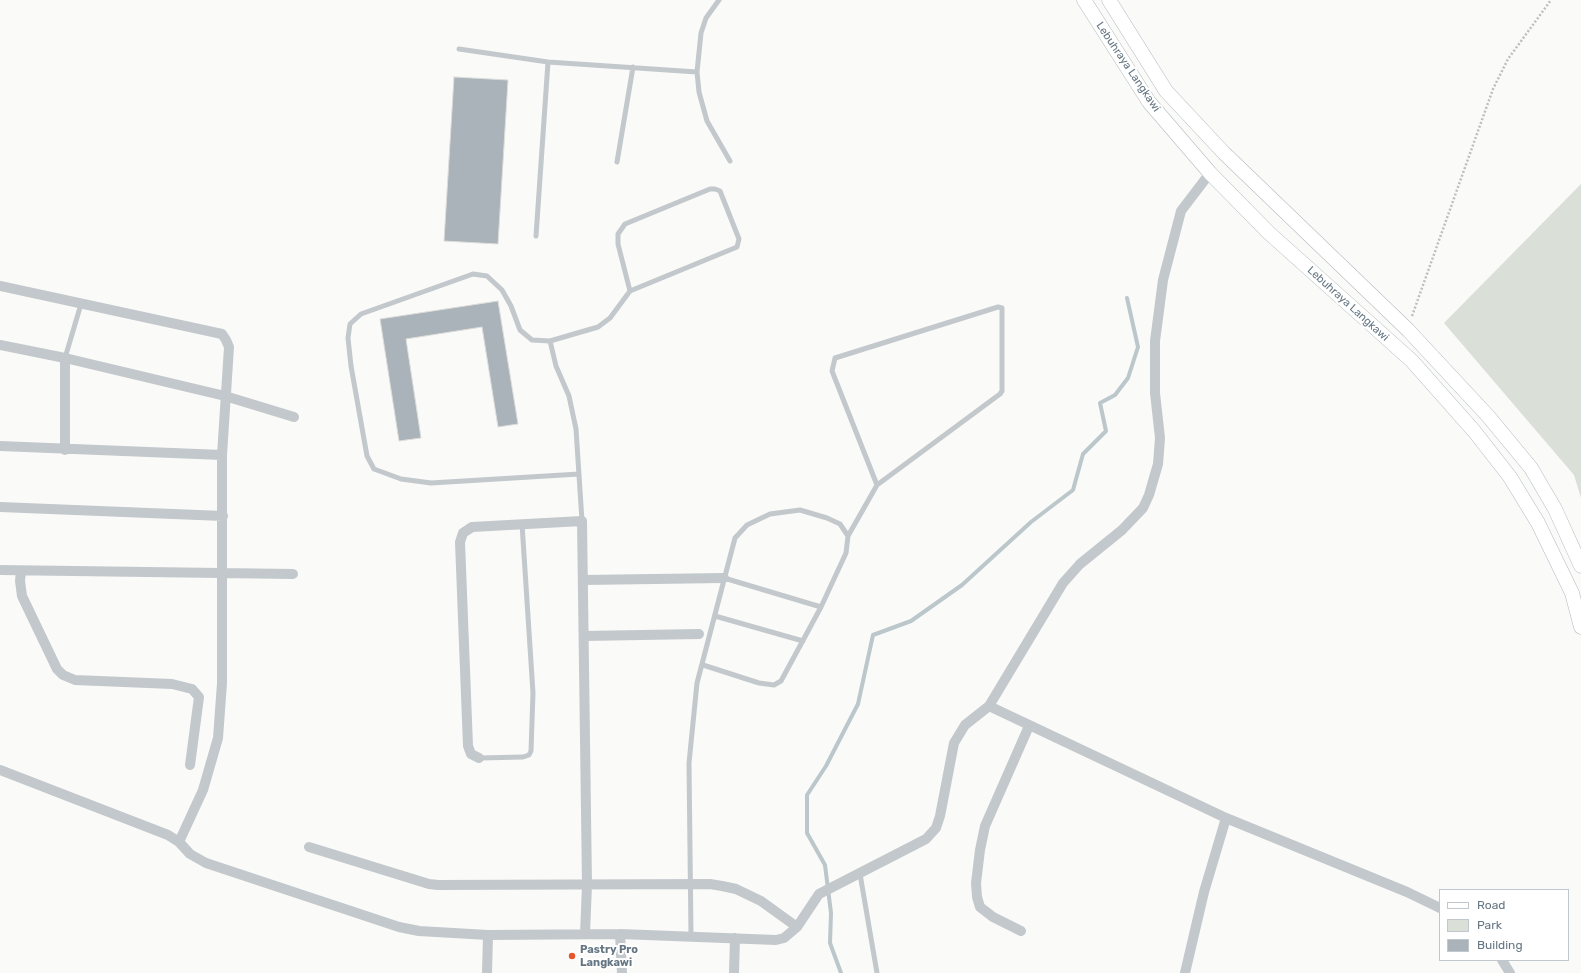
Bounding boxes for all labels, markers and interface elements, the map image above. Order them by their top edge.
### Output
street label: Lebuhraya Langkawi [1093,20,1163,114]
street label: Lebuhraya Langkawi [1304,264,1392,344]
legend [1439,889,1569,961]
text: Road [1477,898,1505,912]
text: Park [1477,918,1502,932]
text: Building [1477,938,1523,952]
place label: Pastry Pro Langkawi [580,943,638,969]
marker: Pastry Pro Langkawi [567,951,577,961]

